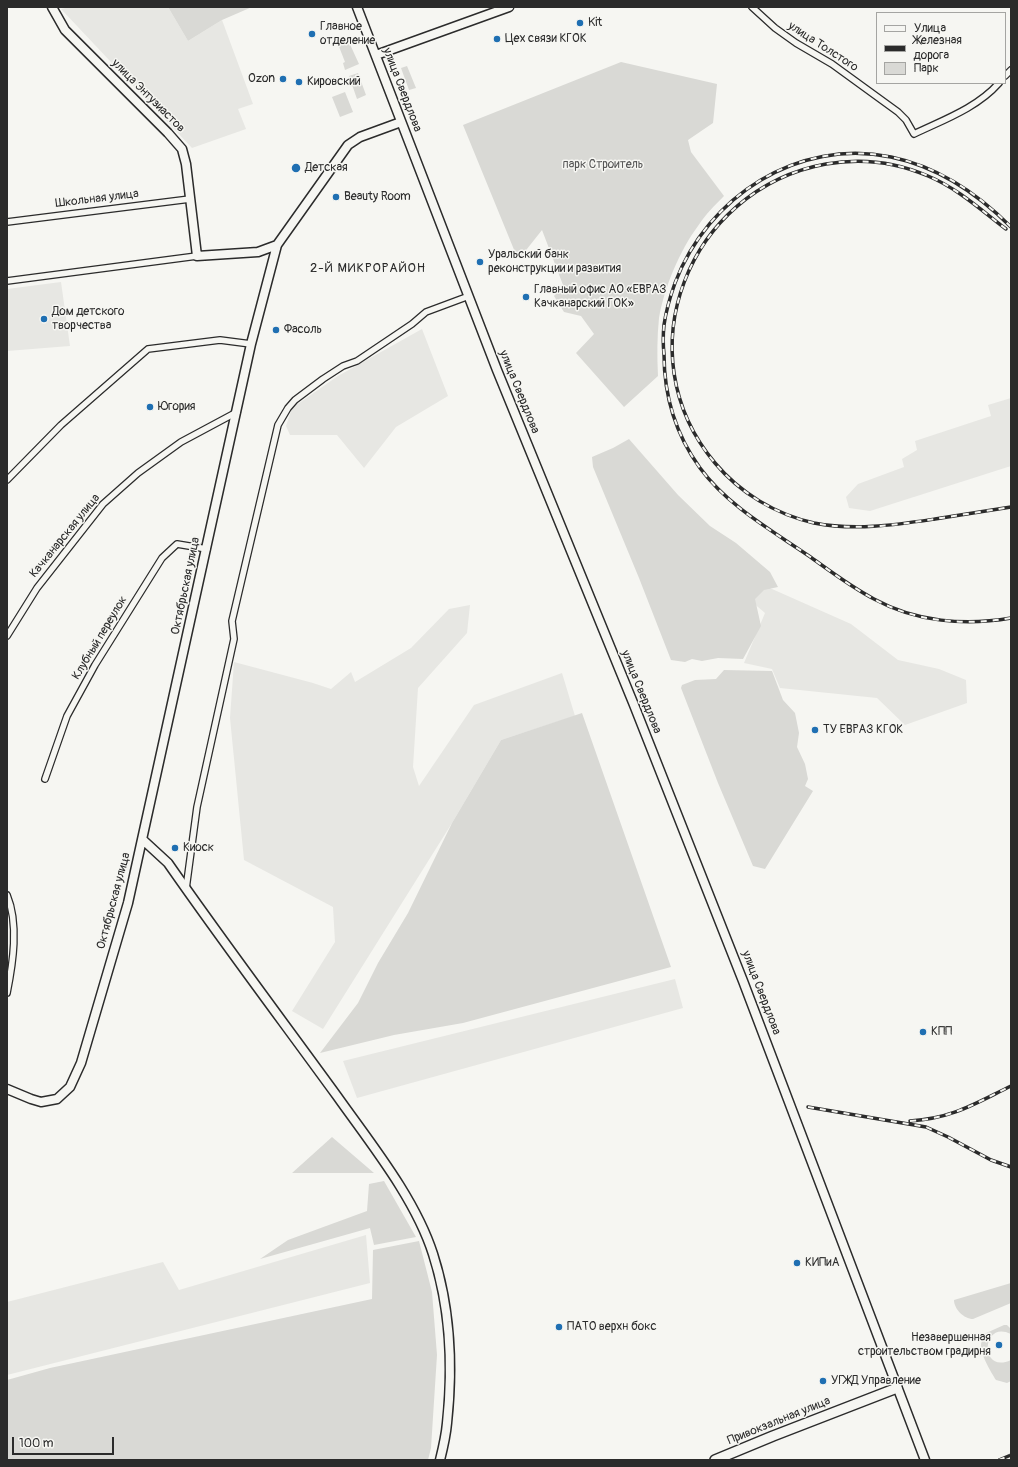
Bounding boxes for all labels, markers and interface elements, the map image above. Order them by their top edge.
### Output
legend [876,12,1006,84]
place label: Kit [588,16,602,30]
marker: Kit [575,18,585,28]
street label: улица Толстого [785,19,861,75]
place label: Главное отделение [320,20,375,48]
text: Улица [914,21,946,36]
marker: Главное отделение [307,29,317,39]
place label: Цех связи КГОК [505,32,587,46]
text: Железная дорога [914,33,962,63]
marker: Цех связи КГОК [492,34,502,44]
street label: улица Свердлова [379,46,425,134]
street label: улица Энтузиастов [108,56,188,136]
text: Парк [914,61,939,76]
place label: Ozon [248,72,275,86]
marker: Ozon [278,74,288,84]
place label: Кировский [307,75,361,89]
marker: Кировский [294,77,304,87]
park label: парк Строитель [563,158,643,172]
place label: Детская [305,161,348,175]
marker: Детская [290,162,302,174]
street label: Школьная улица [54,187,140,211]
place label: Beauty Room [344,190,411,204]
marker: Beauty Room [331,192,341,202]
place label: Уральский банк реконструкции и развития [488,248,621,276]
marker: Уральский банк реконструкции и развития [475,257,485,267]
district label: 2-Й МИКРОРАЙОН [310,261,426,277]
place label: Главный офис АО «ЕВРАЗ Качканарский ГОК» [534,283,667,311]
marker: Главный офис АО «ЕВРАЗ Качканарский ГОК» [521,292,531,302]
place label: Дом детского творчества [52,305,125,333]
marker: Дом детского творчества [39,314,49,324]
place label: Фасоль [284,323,322,337]
marker: Фасоль [271,325,281,335]
street label: улица Свердлова [496,348,542,436]
place label: Югория [158,400,196,414]
marker: Югория [145,402,155,412]
street label: Качканарская улица [27,491,103,581]
street label: Октябрьская улица [169,536,203,636]
street label: Клубный переулок [69,594,131,682]
street label: улица Свердлова [618,648,664,736]
place label: ТУ ЕВРАЗ КГОК [823,723,903,737]
marker: ТУ ЕВРАЗ КГОК [810,725,820,735]
place label: Киоск [183,841,214,855]
marker: Киоск [170,843,180,853]
street label: Октябрьская улица [94,851,134,951]
street label: улица Свердлова [738,949,784,1037]
place label: КПП [931,1025,952,1039]
marker: КПП [918,1027,928,1037]
place label: КИПиА [805,1256,839,1270]
marker: КИПиА [792,1258,802,1268]
place label: ПАТО верхн бокс [567,1320,657,1334]
marker: ПАТО верхн бокс [554,1322,564,1332]
place label: Незавершенная строительством градирня [858,1331,991,1359]
marker: Незавершенная строительством градирня [994,1340,1004,1350]
place label: УГЖД Управление [831,1374,921,1388]
marker: УГЖД Управление [818,1376,828,1386]
street label: Привокзальная улица [725,1394,833,1448]
scale bar [14,1429,116,1455]
text: 100 m [19,1436,53,1451]

